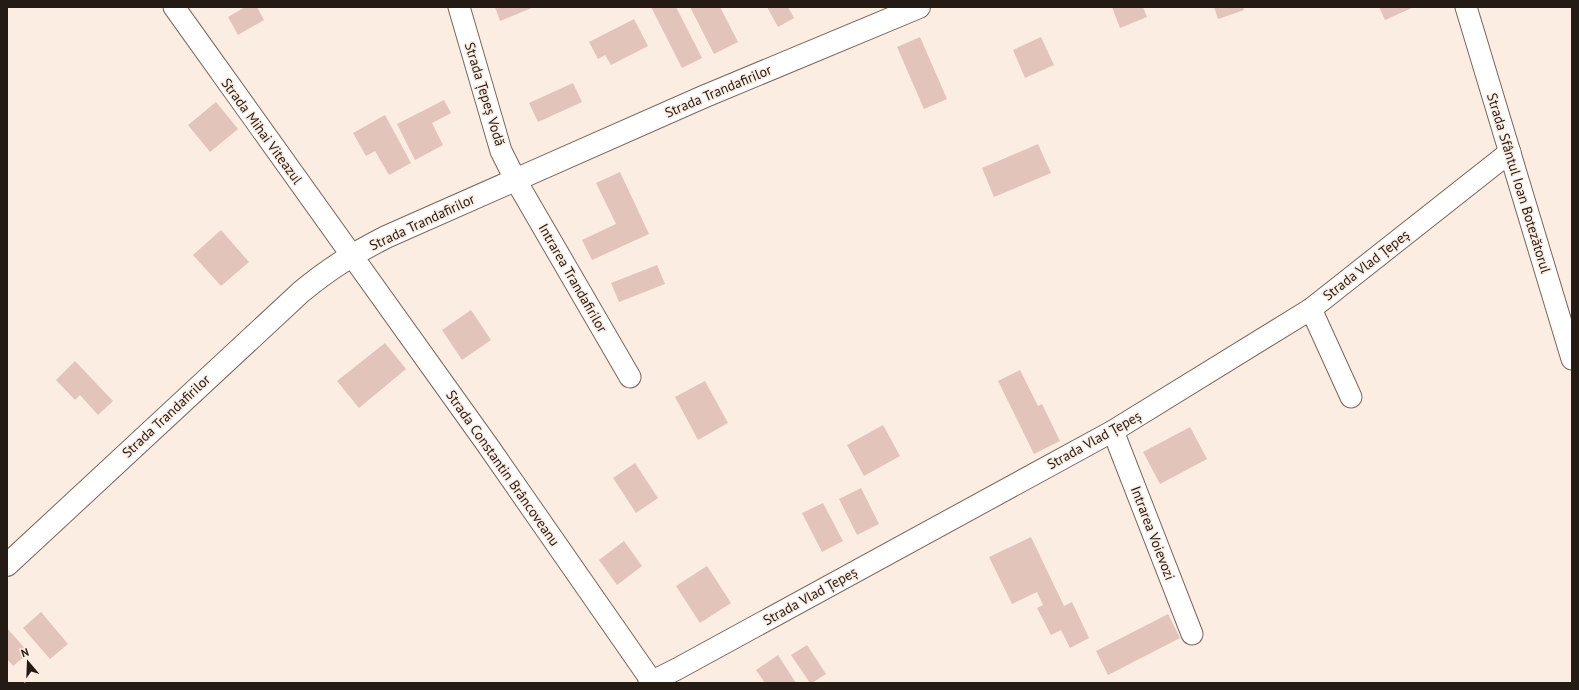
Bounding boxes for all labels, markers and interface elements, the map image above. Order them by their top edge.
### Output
street label: Strada Țepeș Vodă [461,40,509,148]
street label: Strada Trandafirilor [662,60,774,122]
street label: Strada Mihai Viteazul [217,74,307,188]
street label: Strada Sfântul Ioan Botezătorul [1483,91,1555,275]
street label: Strada Trandafirilor [366,190,478,254]
street label: Intrarea Trandafirilor [534,220,612,336]
street label: Strada Vlad Țepeș [1319,225,1413,304]
street label: Strada Trandafirilor [118,370,214,462]
street label: Strada Constantin Brâncoveanu [442,386,564,550]
street label: Strada Vlad Țepeș [1044,407,1144,473]
street label: Intrarea Voievozi [1127,483,1179,583]
street label: Strada Vlad Țepeș [760,563,860,629]
north arrow [8,642,48,682]
text: N [19,645,30,660]

